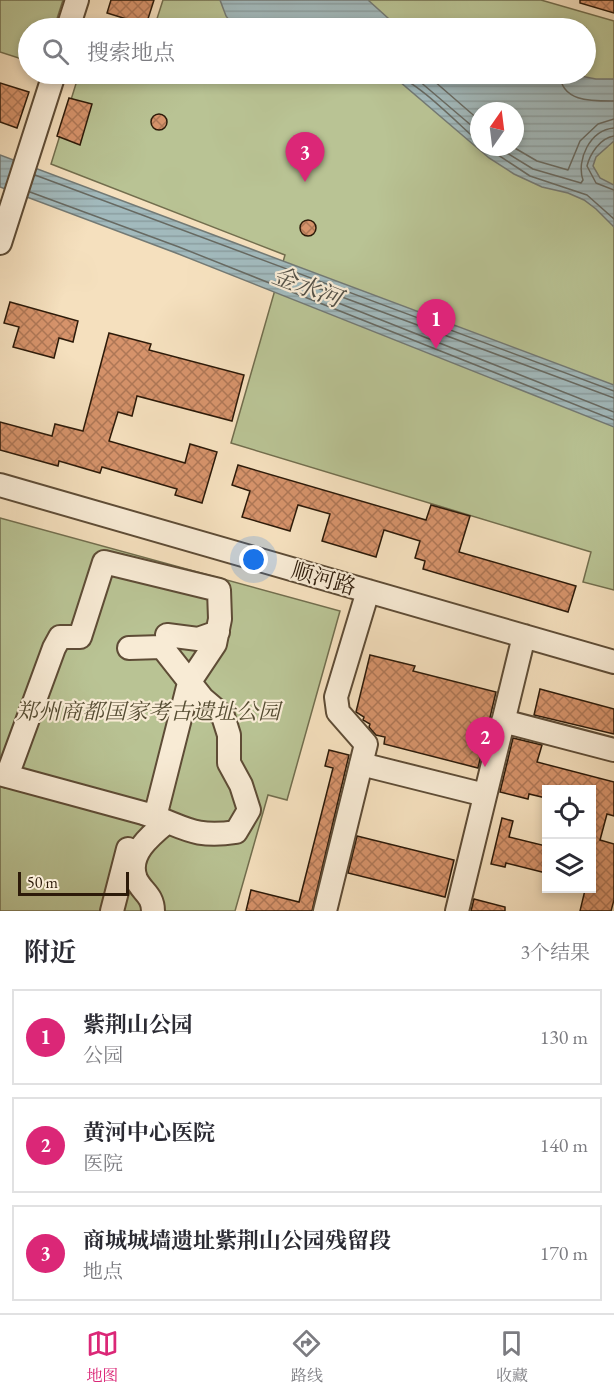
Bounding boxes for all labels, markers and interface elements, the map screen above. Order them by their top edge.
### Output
search box [18,18,596,84]
icon: search [39,35,72,68]
text: 搜索地点 [87,38,175,67]
north arrow [470,102,524,156]
pin: 3 [286,132,324,182]
water label: 金水河 [268,259,350,315]
pin: 1 [416,300,456,349]
your location [239,545,268,574]
street label: 顺河路 [288,555,360,602]
park label: 郑州商都国家考古遗址公园 [16,697,283,726]
pin: 2 [466,718,504,767]
map controls [542,785,596,893]
button: locate [542,785,596,839]
button: layers [542,839,596,893]
scale bar [18,869,129,896]
text: 50 m [27,872,58,893]
text: 附近 [24,935,76,969]
text: 3个结果 [520,939,590,965]
text: 紫荆山公园 [83,1010,193,1039]
text: 1 [40,1024,51,1050]
text: 130 m [540,1024,588,1050]
text: 公园 [83,1042,123,1068]
text: 黄河中心医院 [83,1118,215,1147]
text: 2 [40,1132,51,1158]
text: 140 m [540,1132,588,1158]
text: 医院 [83,1150,123,1176]
text: 商城城墙遗址紫荆山公园残留段 [83,1226,391,1255]
text: 3 [40,1240,51,1266]
text: 170 m [540,1240,588,1266]
text: 地点 [83,1258,123,1284]
tab: 地图 [86,1327,119,1386]
tab: 路线 [290,1327,323,1386]
tab: 收藏 [495,1327,528,1386]

